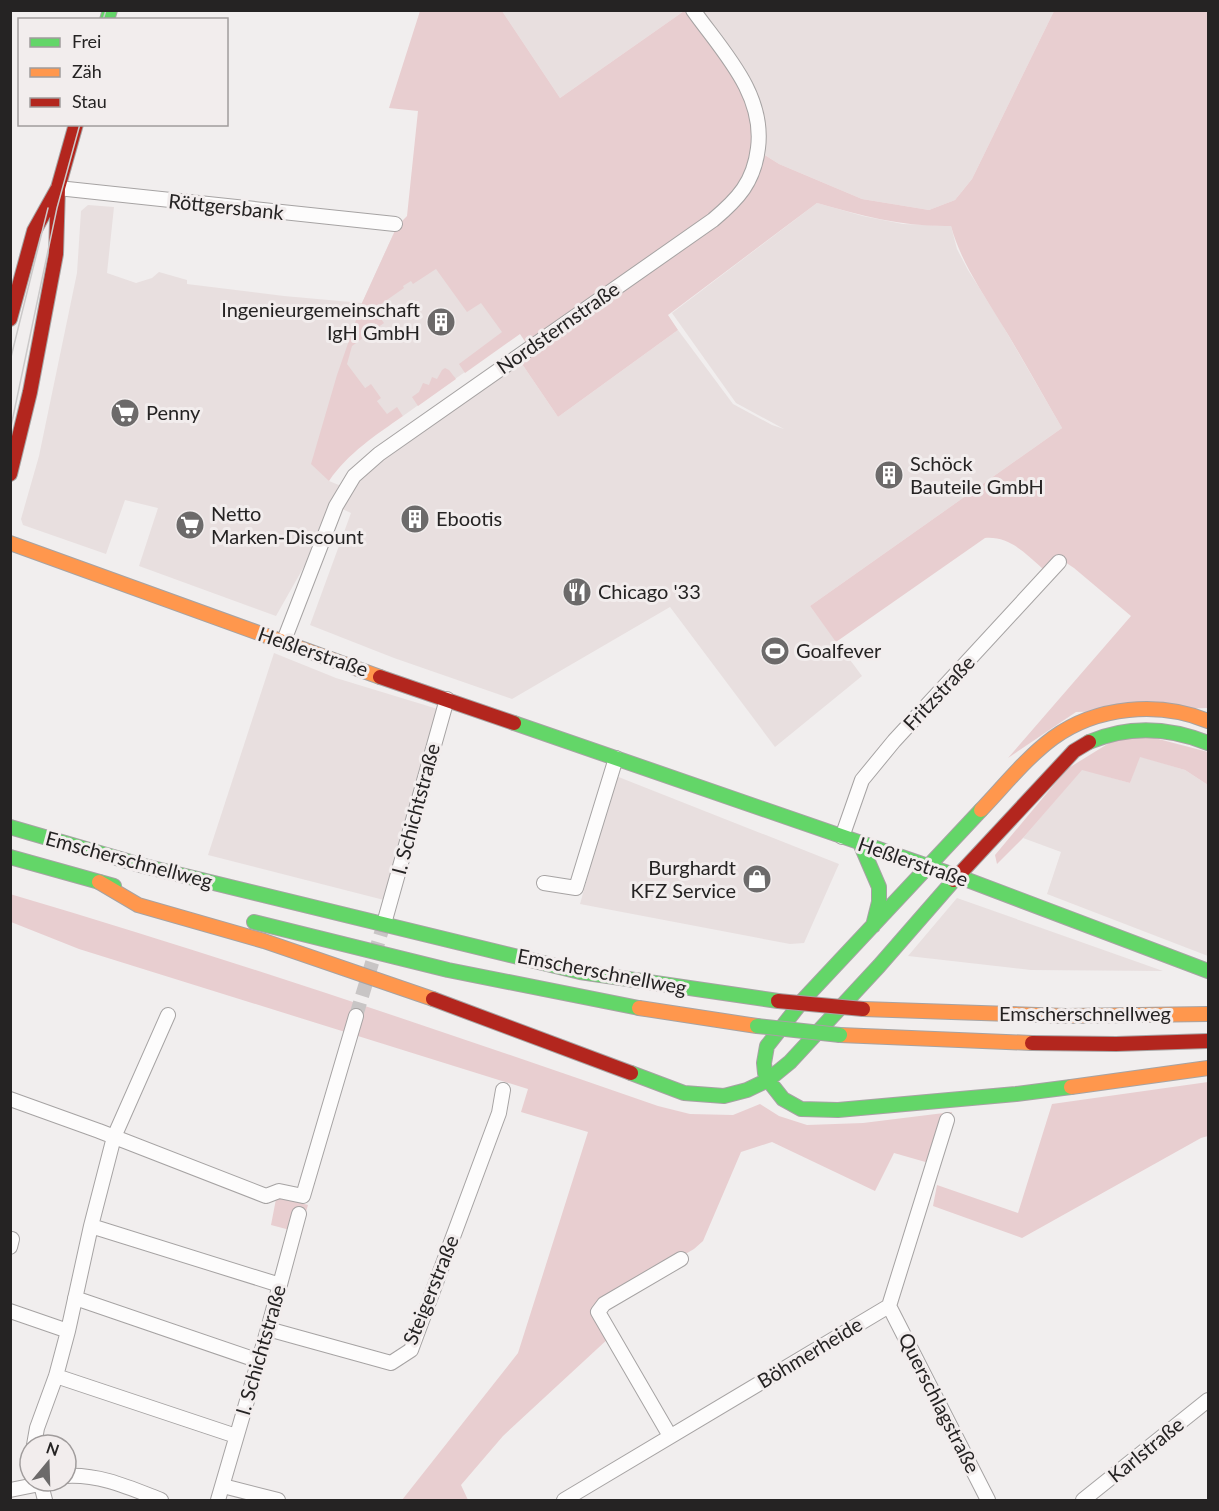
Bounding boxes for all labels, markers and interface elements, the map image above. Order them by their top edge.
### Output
legend [18,18,228,126]
text: Frei [72,30,101,52]
text: Zäh [72,60,102,82]
text: Stau [72,90,107,112]
street label: Röttgersbank [167,188,286,224]
street label: Nordsternstraße [491,276,623,378]
place label: Ingenieurgemeinschaft IgH GmbH [221,297,420,344]
building icon: Ingenieurgemeinschaft IgH GmbH [425,306,457,338]
supermarket icon: Penny [109,397,141,429]
place label: Penny [146,400,201,424]
place label: Schöck Bauteile GmbH [910,451,1044,498]
building icon: Schöck Bauteile GmbH [873,459,905,491]
place label: Netto Marken-Discount [211,501,364,548]
building icon: Ebootis [399,503,431,535]
place label: Ebootis [436,506,502,530]
supermarket icon: Netto Marken-Discount [174,509,206,541]
restaurant icon: Chicago '33 [561,576,593,608]
place label: Chicago '33 [598,579,701,603]
street label: Heßlerstraße [255,621,371,681]
sports icon: Goalfever [759,635,791,667]
place label: Goalfever [796,638,882,662]
street label: Fritzstraße [898,650,979,735]
street label: I. Schichtstraße [386,741,444,877]
street label: Emscherschnellweg [43,825,215,893]
street label: Heßlerstraße [855,831,971,891]
place label: Burghardt KFZ Service [631,855,736,902]
shop icon: Burghardt KFZ Service [741,863,773,895]
street label: Emscherschnellweg [516,943,689,999]
street label: Emscherschnellweg [999,1001,1171,1025]
street label: Steigerstraße [397,1231,463,1348]
street label: I. Schichtstraße [230,1282,290,1418]
street label: Böhmerheide [753,1312,866,1393]
street label: Querschlagstraße [894,1328,986,1477]
street label: Karlstraße [1103,1412,1188,1487]
north arrow [18,1433,78,1493]
text: N [44,1437,62,1459]

